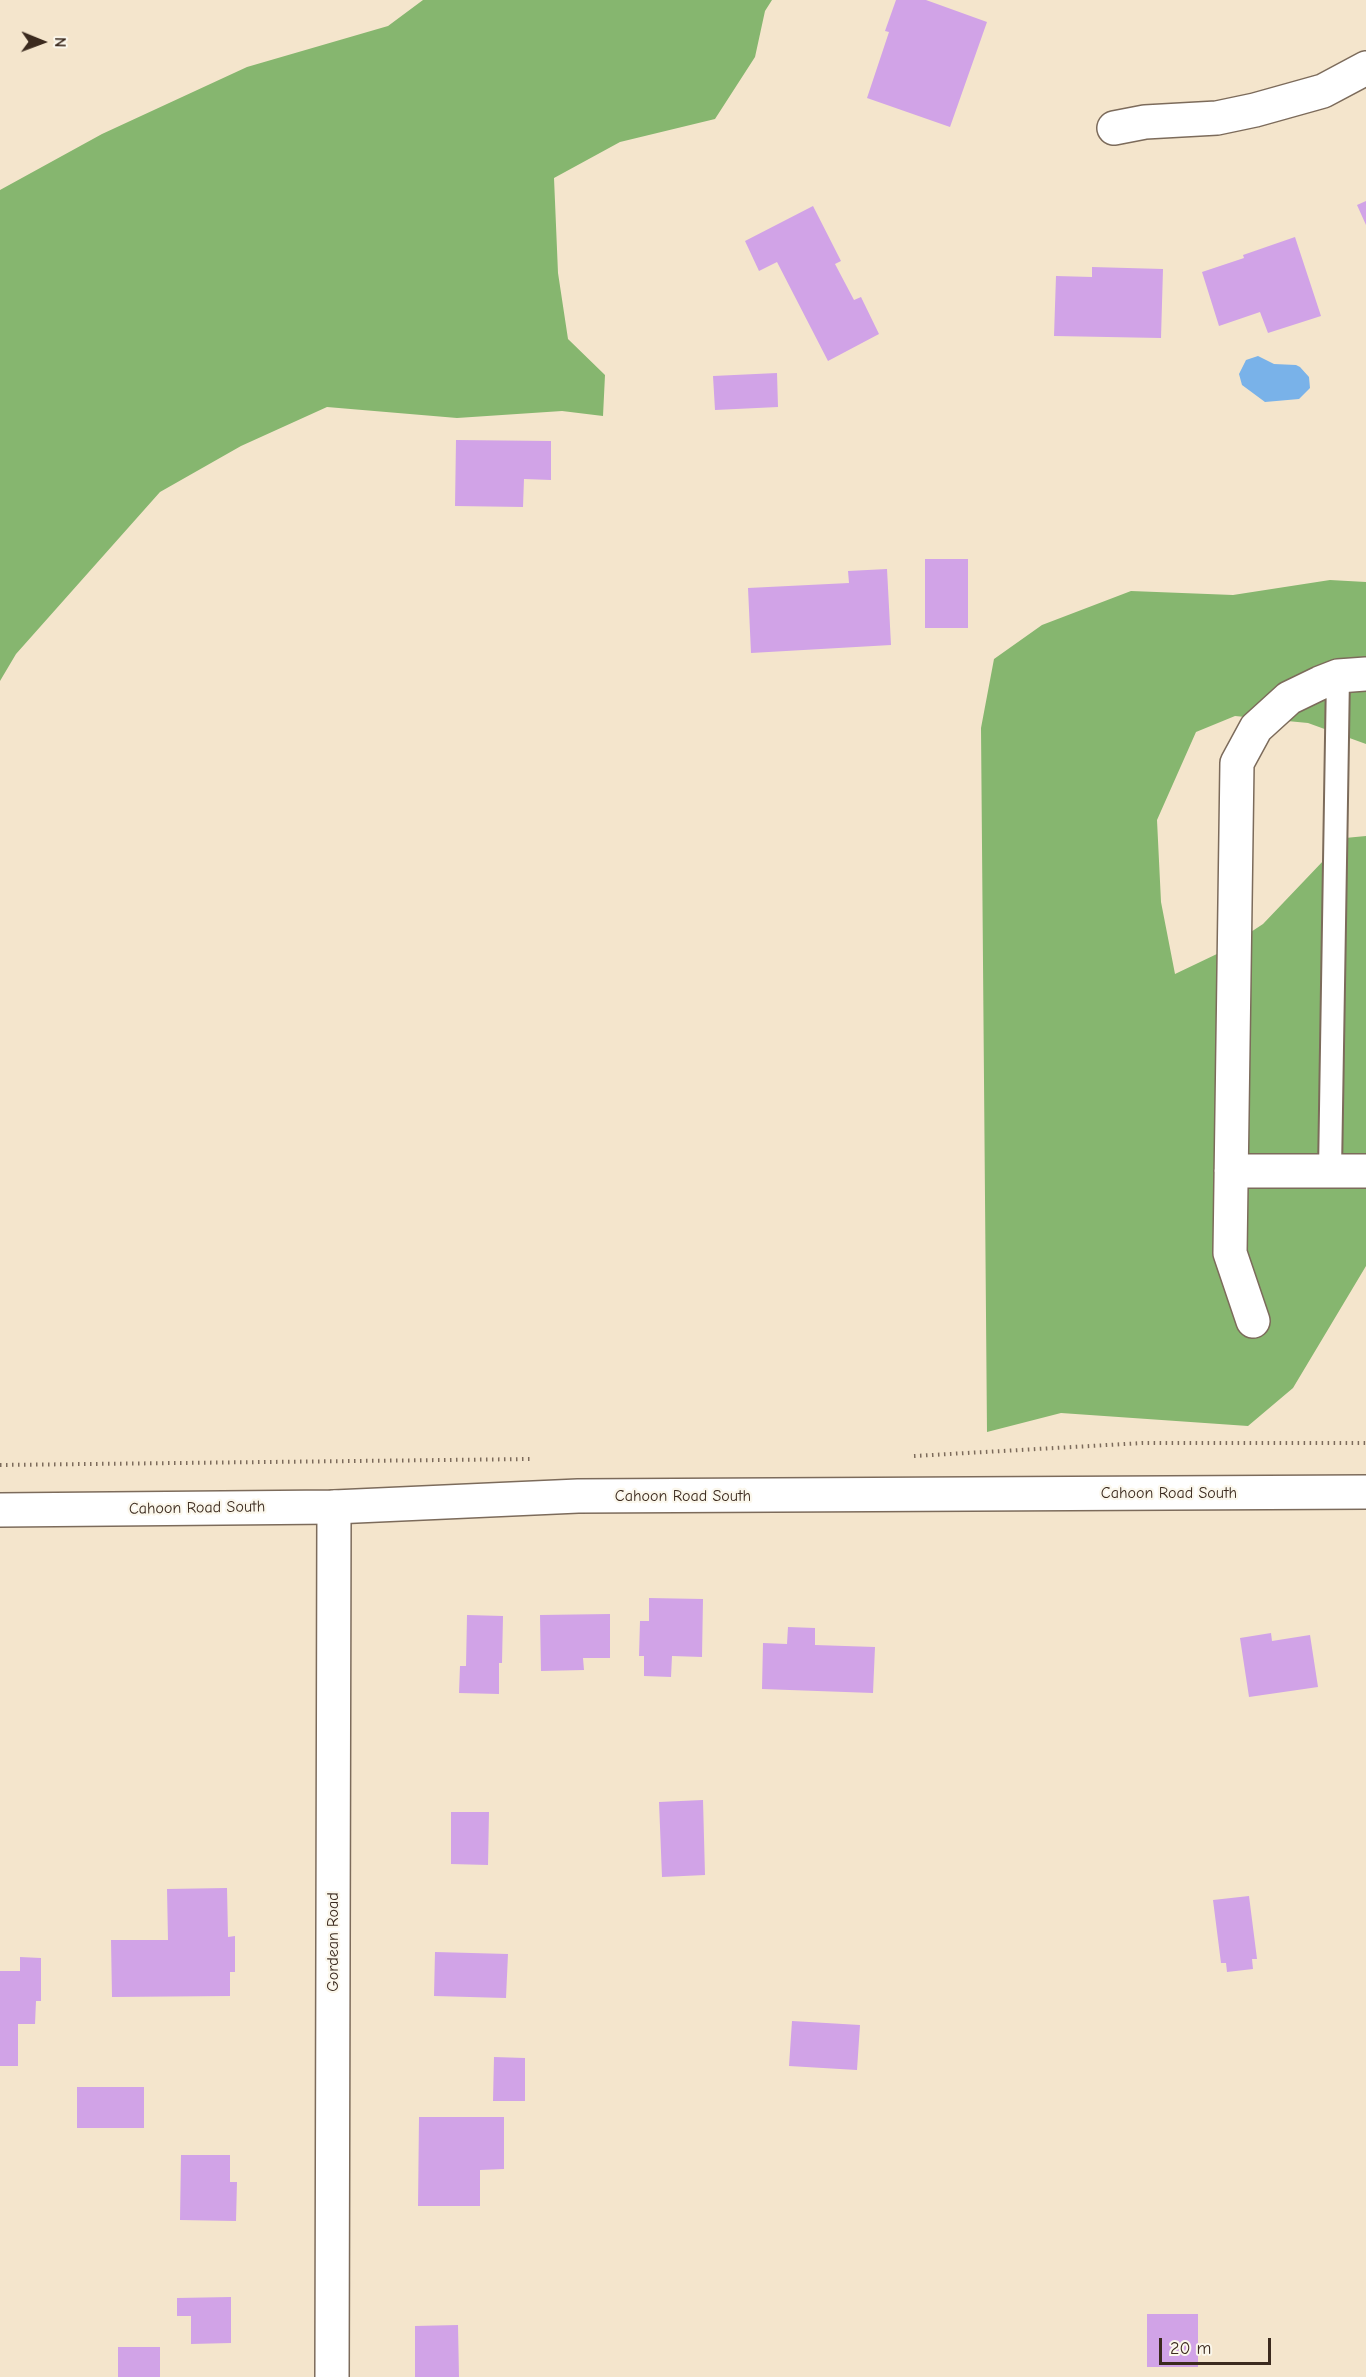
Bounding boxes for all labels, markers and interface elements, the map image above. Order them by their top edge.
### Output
north arrow [12,12,72,72]
text: N [51,37,69,48]
street label: Cahoon Road South [1101,1483,1237,1503]
street label: Cahoon Road South [615,1486,751,1506]
street label: Cahoon Road South [129,1497,265,1519]
street label: Gordean Road [323,1892,343,1992]
scale bar [1162,2326,1274,2364]
text: 20 m [1170,2338,1211,2359]

